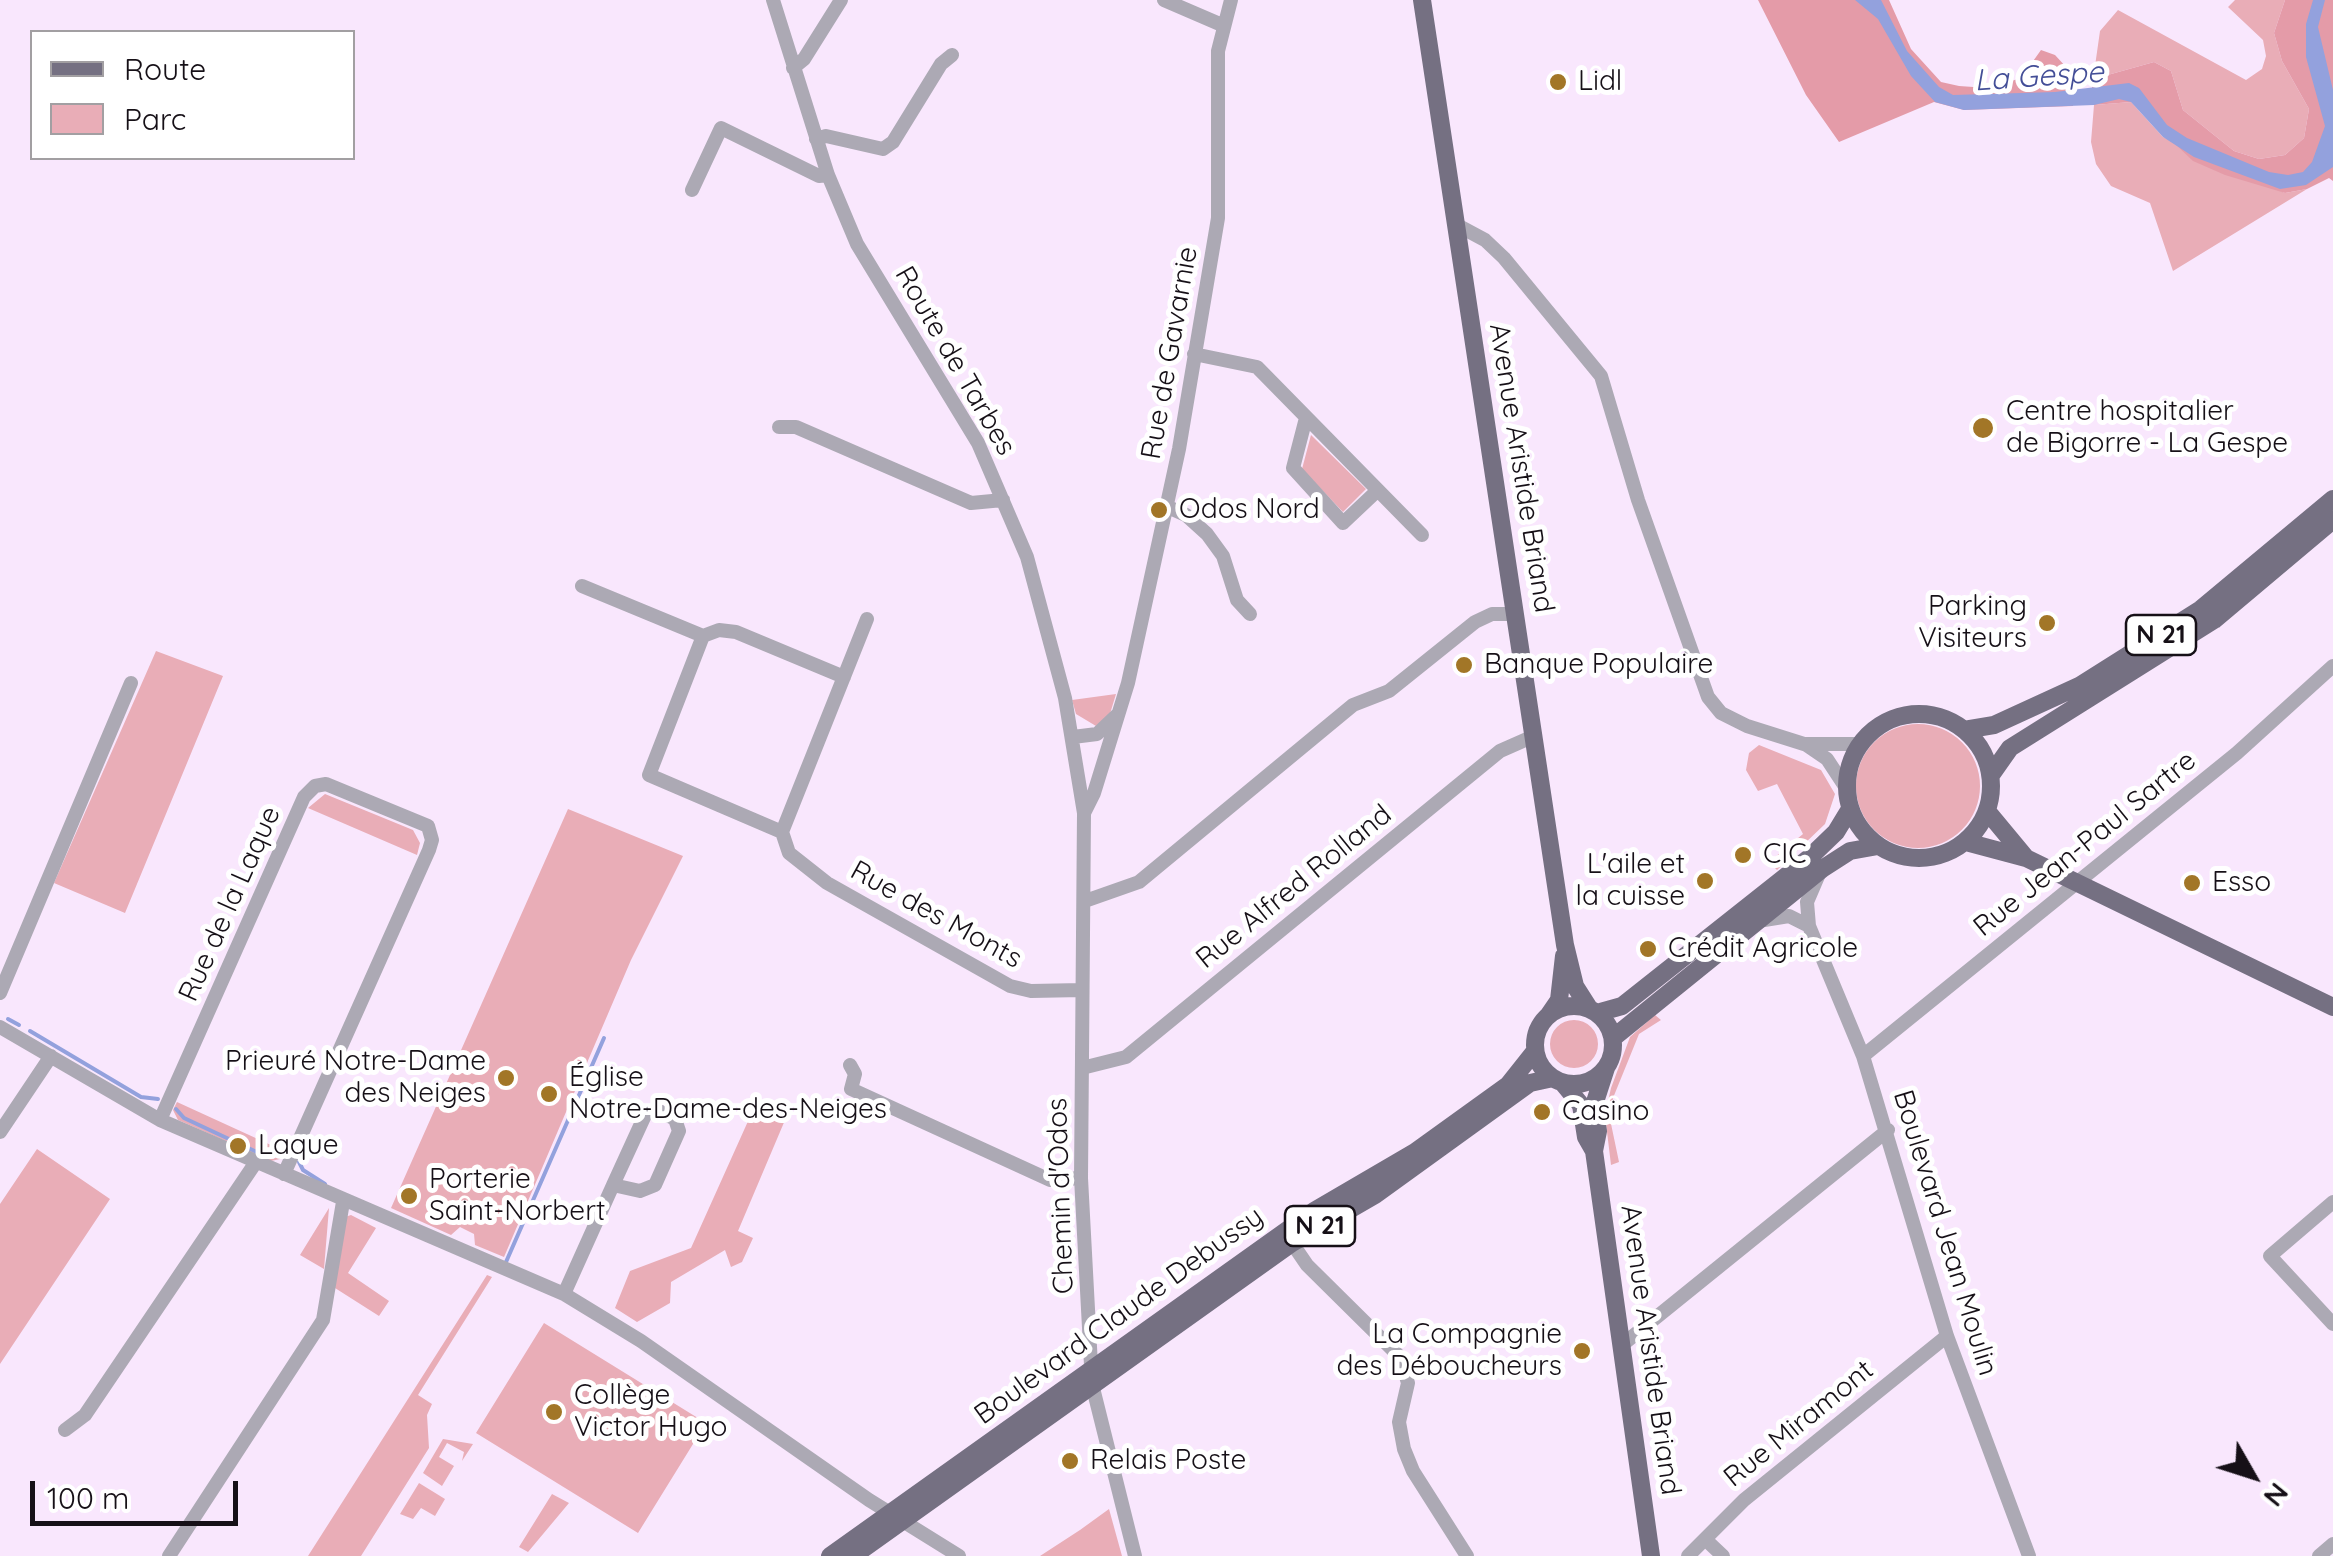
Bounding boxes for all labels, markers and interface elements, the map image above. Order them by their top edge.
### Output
legend [30,30,355,160]
text: Route [124,50,206,88]
water label: La Gespe [1973,55,2105,99]
place label: Lidl [1578,65,1622,99]
marker: Lidl [1547,71,1569,93]
text: Parc [124,100,186,138]
street label: Rue de Gavarnie [1135,244,1205,462]
street label: Route de Tarbes [887,261,1023,461]
street label: Avenue Aristide Briand [1482,321,1560,615]
place label: Centre hospitalier de Bigorre - La Gespe [2006,395,2288,461]
marker: Centre hospitalier de Bigorre - La Gespe [1970,415,1996,441]
place label: Odos Nord [1179,493,1320,527]
marker: Odos Nord [1148,499,1170,521]
place label: Parking Visiteurs [1918,590,2027,656]
marker: Parking Visiteurs [2036,612,2058,634]
road number: N 21 [2126,615,2196,655]
place label: Banque Populaire [1484,648,1713,682]
marker: Banque Populaire [1453,654,1475,676]
street label: Rue Jean-Paul Sartre [1967,744,2203,944]
street label: Rue Alfred Rolland [1190,798,1398,976]
street label: Rue de la Laque [172,801,288,1007]
place label: CIC [1763,838,1807,872]
marker: CIC [1732,844,1754,866]
place label: L'aile et la cuisse [1575,848,1685,914]
street label: Rue des Monts [844,854,1028,976]
place label: Esso [2212,866,2271,900]
marker: L'aile et la cuisse [1694,870,1716,892]
marker: Esso [2181,872,2203,894]
place label: Crédit Agricole [1668,932,1858,966]
marker: Crédit Agricole [1637,938,1659,960]
place label: Prieuré Notre-Dame des Neiges [225,1045,486,1111]
place label: Église Notre-Dame-des-Neiges [569,1061,887,1127]
marker: Prieuré Notre-Dame des Neiges [495,1067,517,1089]
marker: Église Notre-Dame-des-Neiges [538,1083,560,1105]
street label: Boulevard Jean Moulin [1886,1086,2004,1380]
place label: Casino [1562,1095,1649,1129]
street label: Chemin d'Odos [1041,1097,1081,1295]
marker: Casino [1531,1101,1553,1123]
place label: Laque [258,1129,339,1163]
marker: Laque [227,1135,249,1157]
place label: Porterie Saint-Norbert [429,1163,605,1229]
marker: Porterie Saint-Norbert [398,1185,420,1207]
street label: Boulevard Claude Debussy [968,1200,1270,1432]
street label: Avenue Aristide Briand [1613,1203,1687,1497]
road number: N 21 [1285,1206,1355,1246]
place label: La Compagnie des Déboucheurs [1336,1318,1562,1384]
marker: La Compagnie des Déboucheurs [1571,1340,1593,1362]
street label: Rue Miramont [1717,1353,1881,1495]
place label: Collège Victor Hugo [574,1379,727,1445]
marker: Collège Victor Hugo [543,1401,565,1423]
north arrow [2203,1426,2303,1526]
place label: Relais Poste [1090,1444,1246,1478]
marker: Relais Poste [1059,1450,1081,1472]
scale bar [35,1461,242,1523]
text: N [2257,1476,2297,1514]
text: 100 m [47,1479,129,1517]

